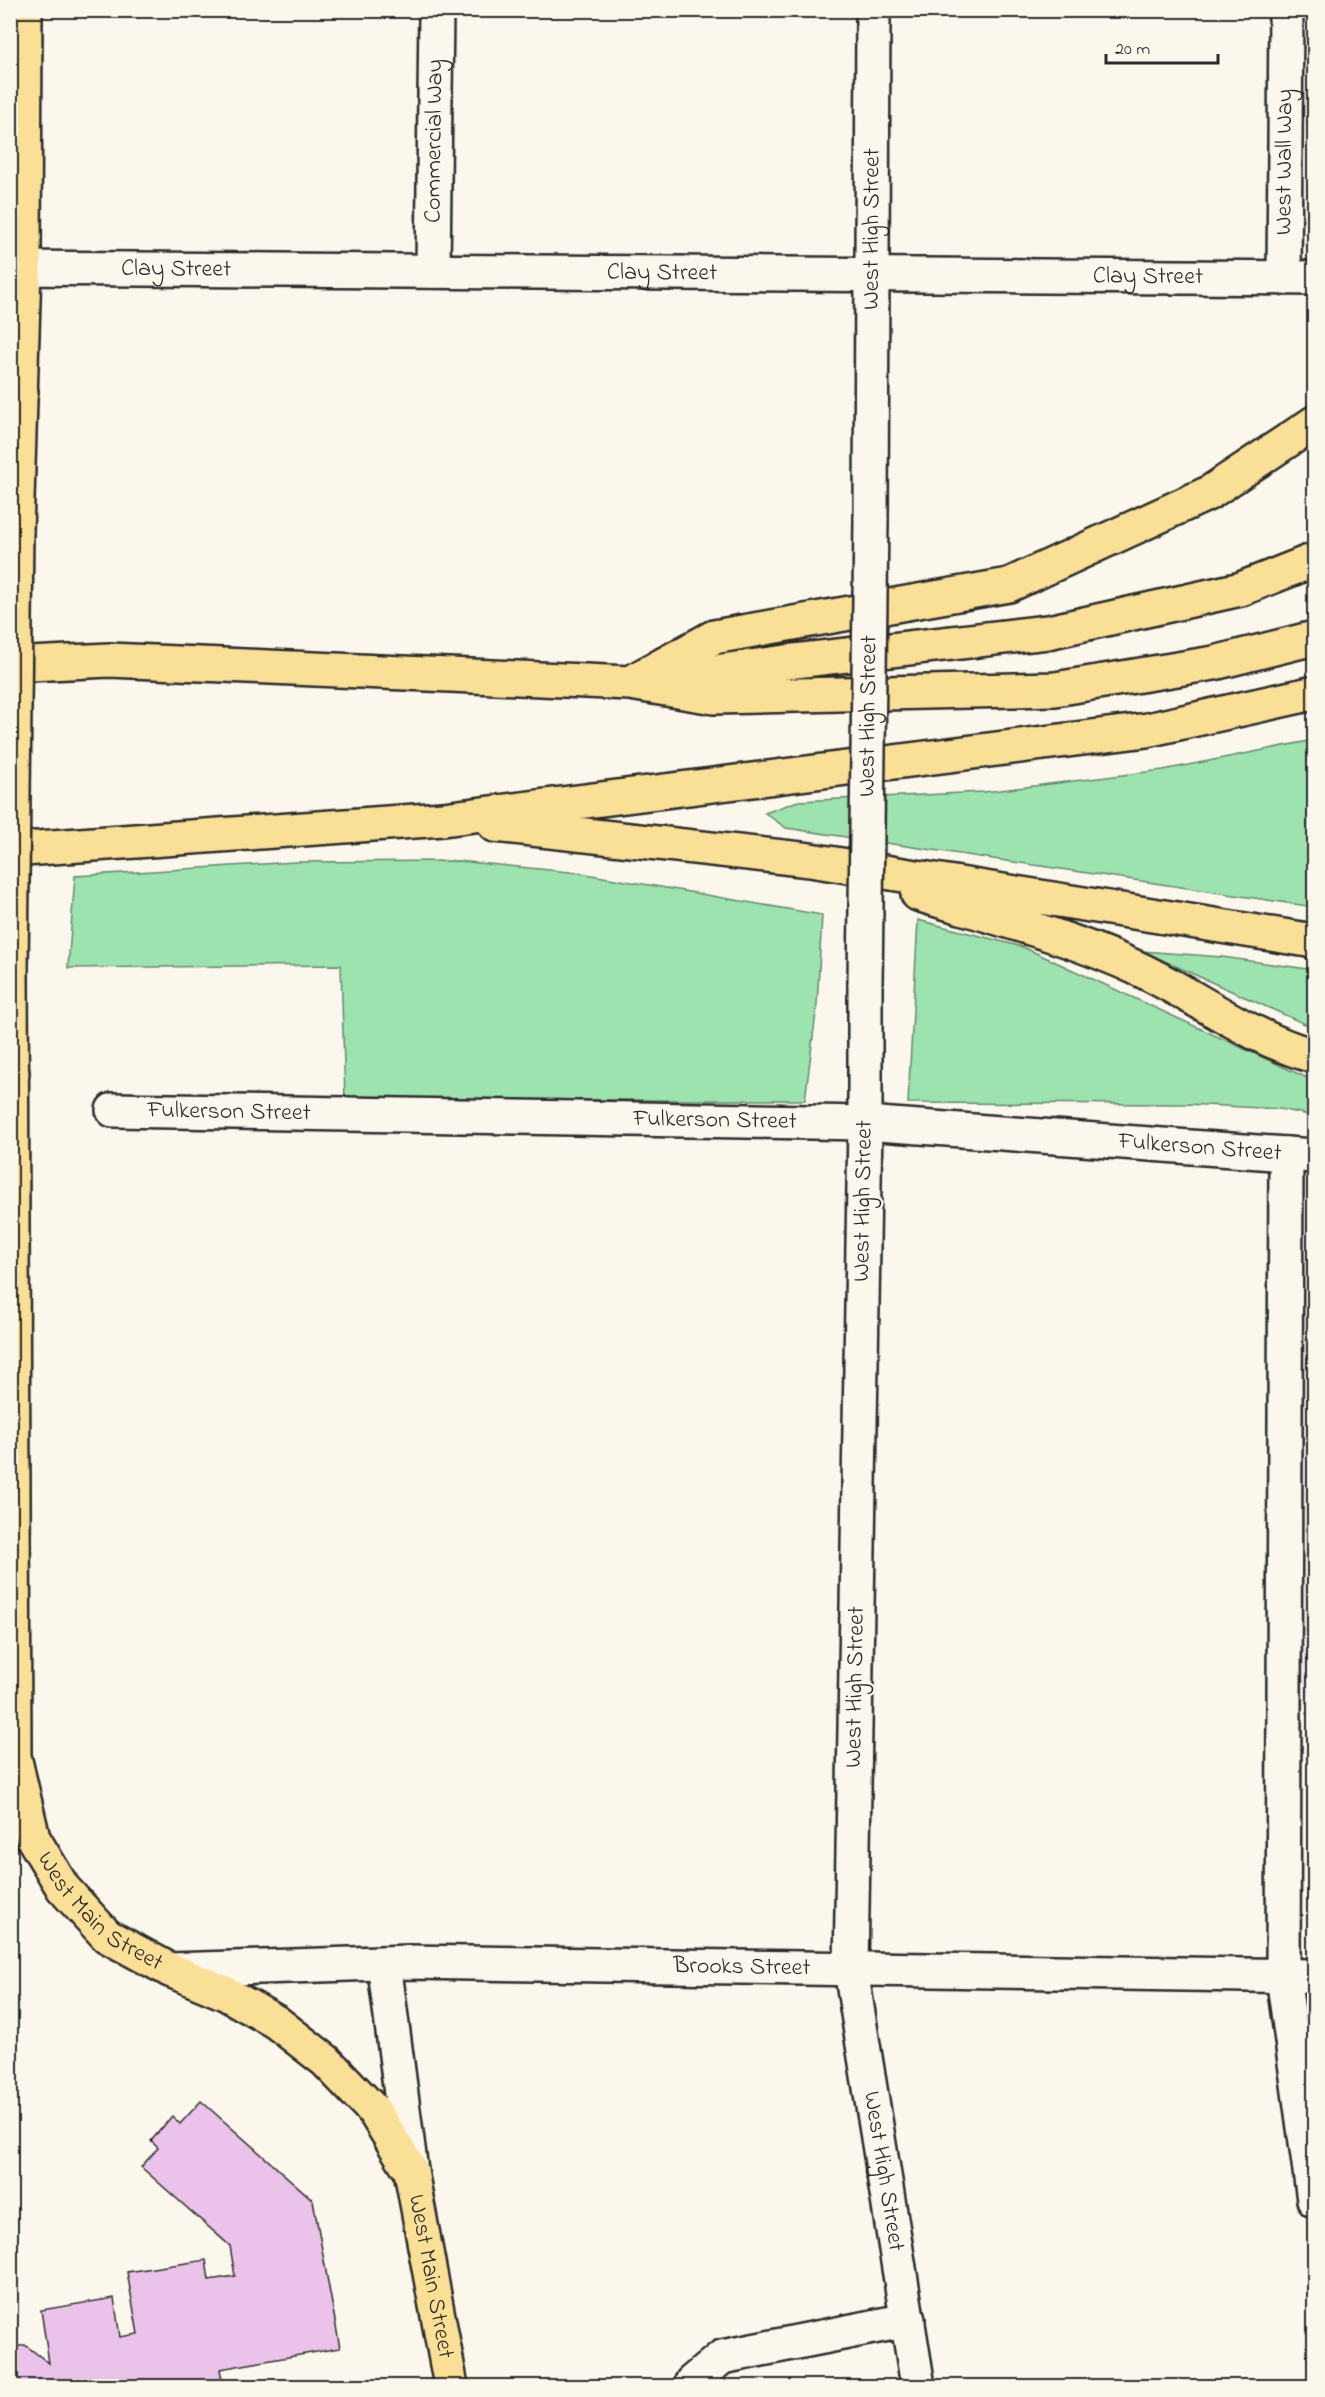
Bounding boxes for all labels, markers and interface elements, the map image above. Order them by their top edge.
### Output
scale bar [1106,27,1218,65]
text: 20 m [1115,37,1150,63]
street label: Commercial Way [416,59,454,223]
street label: West Wall Way [1267,89,1304,235]
street label: West High Street [854,148,890,310]
street label: Clay Street [121,251,231,288]
street label: Clay Street [607,255,717,291]
street label: Clay Street [1093,259,1203,295]
street label: West High Street [850,635,887,797]
street label: Fulkerson Street [146,1093,311,1131]
street label: Fulkerson Street [632,1101,797,1139]
street label: West High Street [845,1120,883,1282]
street label: Fulkerson Street [1116,1124,1283,1171]
street label: West High Street [837,1606,875,1768]
street label: West Main Street [28,1845,169,1981]
street label: Brooks Street [672,1949,811,1986]
street label: West High Street [853,2089,914,2254]
street label: West Main Street [398,2192,463,2361]

